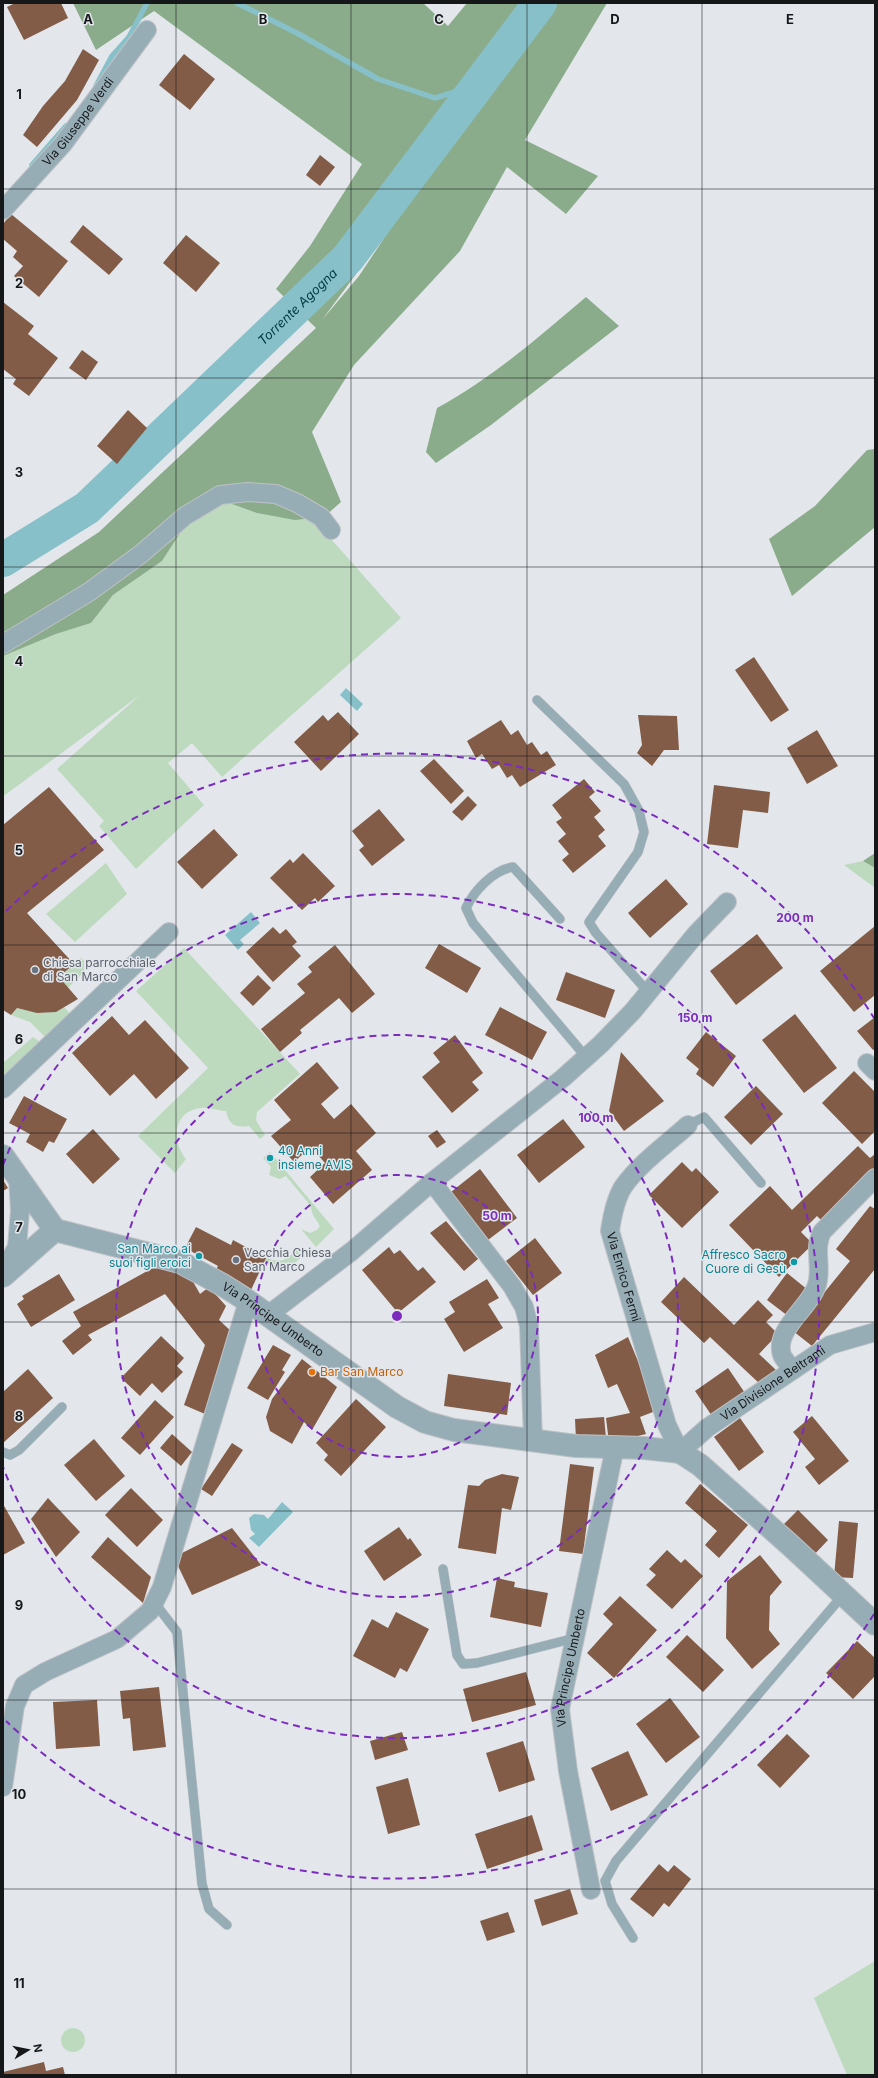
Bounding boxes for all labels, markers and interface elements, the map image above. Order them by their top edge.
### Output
text: A [83,11,93,27]
text: B [259,11,268,27]
text: C [434,11,444,27]
text: D [610,11,620,27]
text: E [786,11,794,27]
street label: Via Giuseppe Verdi [39,74,117,169]
text: 1 [16,86,22,102]
water label: Torrente Agogna [254,265,340,348]
text: 2 [15,275,23,291]
text: 3 [15,464,23,480]
text: 4 [15,653,24,669]
text: 5 [15,842,23,858]
text: 200 m [776,910,814,925]
place label: Chiesa parrocchiale di San Marco [43,955,156,984]
marker: Chiesa parrocchiale di San Marco [30,965,40,975]
text: 150 m [678,1010,712,1025]
text: 6 [15,1031,23,1047]
text: 100 m [578,1110,614,1125]
place label: 40 Anni insieme AVIS [278,1143,352,1172]
marker: 40 Anni insieme AVIS [265,1153,275,1163]
text: 50 m [482,1208,512,1223]
text: 7 [15,1219,23,1235]
street label: Via Enrico Fermi [604,1230,644,1323]
place label: San Marco ai suoi figli eroici [109,1241,191,1270]
place label: Vecchia Chiesa San Marco [244,1245,331,1274]
place label: Affresco Sacro Cuore di Gesù [701,1247,786,1276]
marker: San Marco ai suoi figli eroici [194,1251,204,1261]
marker: Vecchia Chiesa San Marco [231,1255,241,1265]
marker: Affresco Sacro Cuore di Gesù [789,1257,799,1267]
street label: Via Principe Umberto [219,1279,327,1360]
centre of rings [390,1309,404,1323]
street label: Via Divisione Beltrami [717,1342,828,1424]
place label: Bar San Marco [320,1364,403,1379]
marker: Bar San Marco [307,1367,317,1377]
text: 8 [15,1408,23,1424]
text: 9 [15,1597,23,1613]
street label: Via Principe Umberto [552,1607,588,1728]
text: 10 [12,1786,26,1802]
text: 11 [13,1975,25,1991]
north arrow [8,2030,48,2070]
text: N [30,2043,45,2054]

